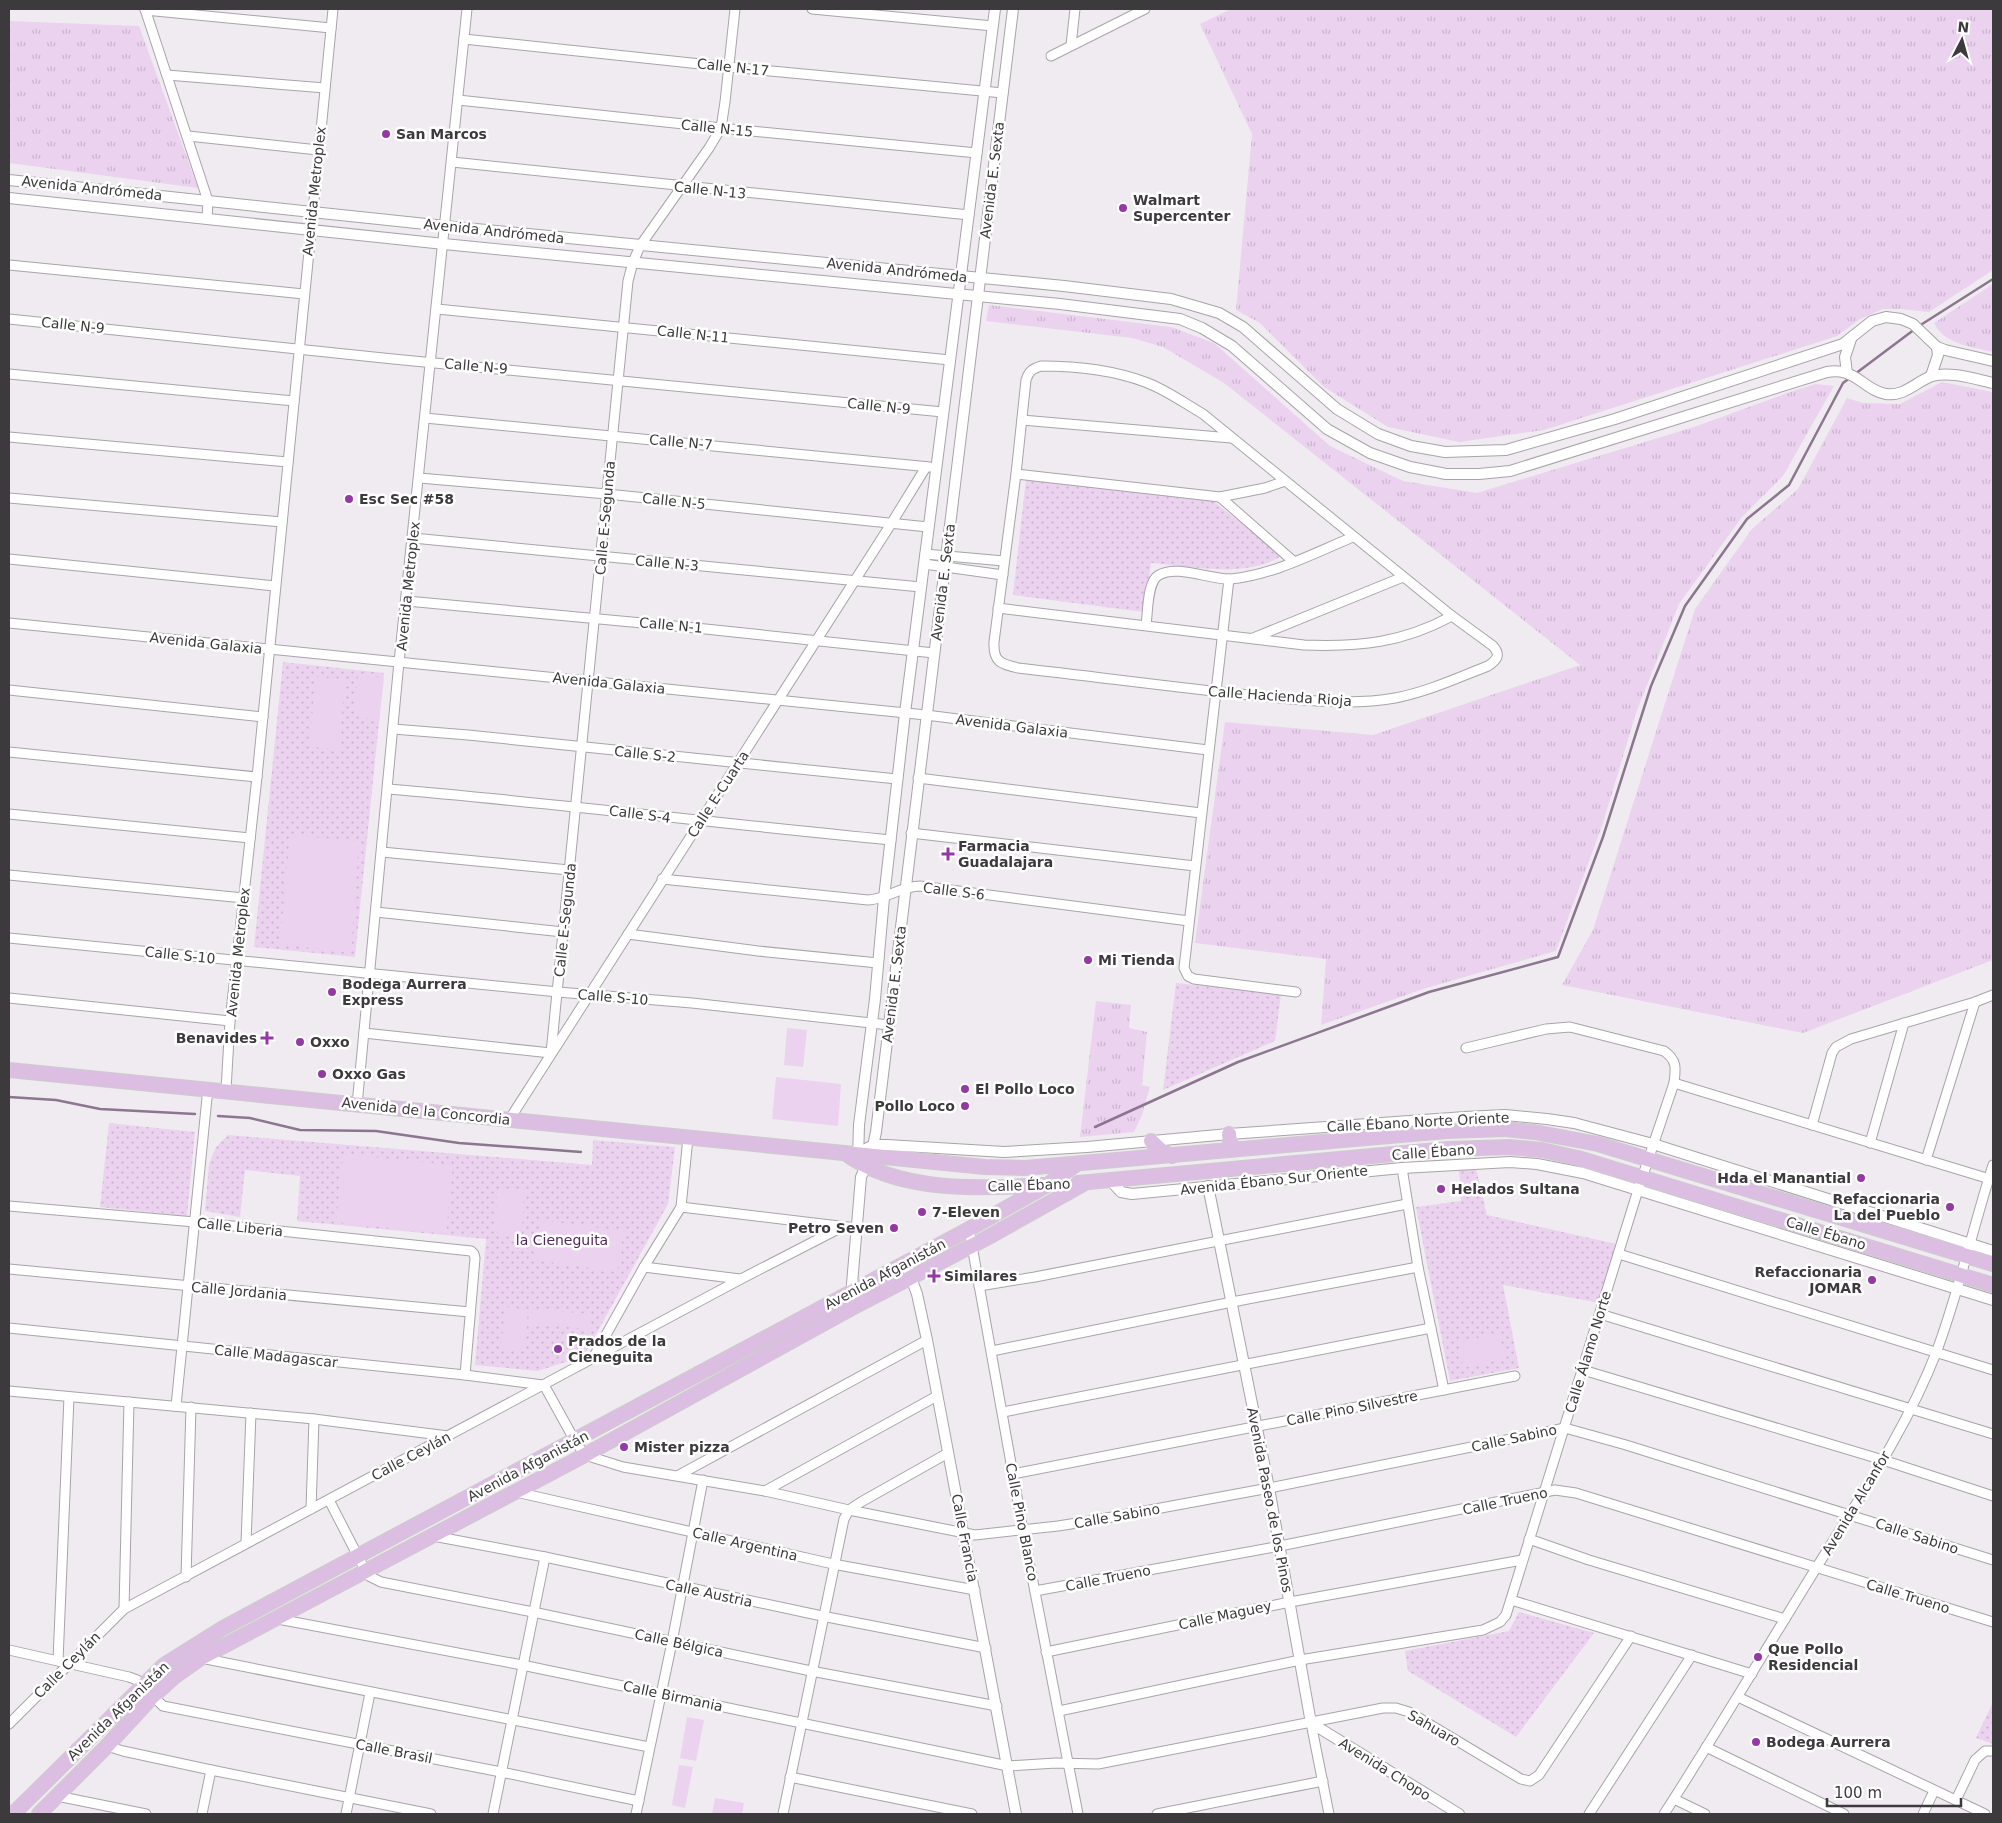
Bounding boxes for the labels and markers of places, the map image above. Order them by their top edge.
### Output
place label: San Marcos [396,126,487,142]
marker: San Marcos [380,128,392,140]
place label: Walmart Supercenter [1133,192,1230,224]
marker: Walmart Supercenter [1117,202,1129,214]
place label: Esc Sec #58 [359,491,454,507]
marker: Esc Sec #58 [343,493,355,505]
place label: Farmacia Guadalajara [958,838,1053,870]
marker: Farmacia Guadalajara [942,848,954,860]
place label: Mi Tienda [1098,952,1175,968]
marker: Mi Tienda [1082,954,1094,966]
place label: Bodega Aurrera Express [342,976,467,1008]
marker: Bodega Aurrera Express [326,986,338,998]
place label: Benavides [176,1030,257,1046]
marker: Benavides [261,1032,273,1044]
place label: Oxxo [310,1034,350,1050]
marker: Oxxo [294,1036,306,1048]
place label: Oxxo Gas [332,1066,406,1082]
marker: Oxxo Gas [316,1068,328,1080]
place label: El Pollo Loco [975,1081,1075,1097]
marker: El Pollo Loco [959,1083,971,1095]
place label: Pollo Loco [875,1098,955,1114]
marker: Pollo Loco [959,1100,971,1112]
place label: Hda el Manantial [1717,1170,1851,1186]
marker: Hda el Manantial [1855,1172,1867,1184]
place label: Helados Sultana [1451,1181,1580,1197]
marker: Helados Sultana [1435,1183,1447,1195]
place label: Refaccionaria La del Pueblo [1833,1191,1940,1223]
marker: Refaccionaria La del Pueblo [1944,1201,1956,1213]
place label: 7-Eleven [932,1204,1000,1220]
marker: 7-Eleven [916,1206,928,1218]
place label: Petro Seven [788,1220,884,1236]
marker: Petro Seven [888,1222,900,1234]
place label: Refaccionaria JOMAR [1755,1264,1862,1296]
place label: Similares [944,1268,1017,1284]
marker: Similares [928,1270,940,1282]
marker: Refaccionaria JOMAR [1866,1274,1878,1286]
place label: Prados de la Cieneguita [568,1333,666,1365]
marker: Prados de la Cieneguita [552,1343,564,1355]
place label: Mister pizza [634,1439,730,1455]
marker: Mister pizza [618,1441,630,1453]
place label: Que Pollo Residencial [1768,1641,1858,1673]
marker: Que Pollo Residencial [1752,1651,1764,1663]
place label: Bodega Aurrera [1766,1734,1891,1750]
marker: Bodega Aurrera [1750,1736,1762,1748]

